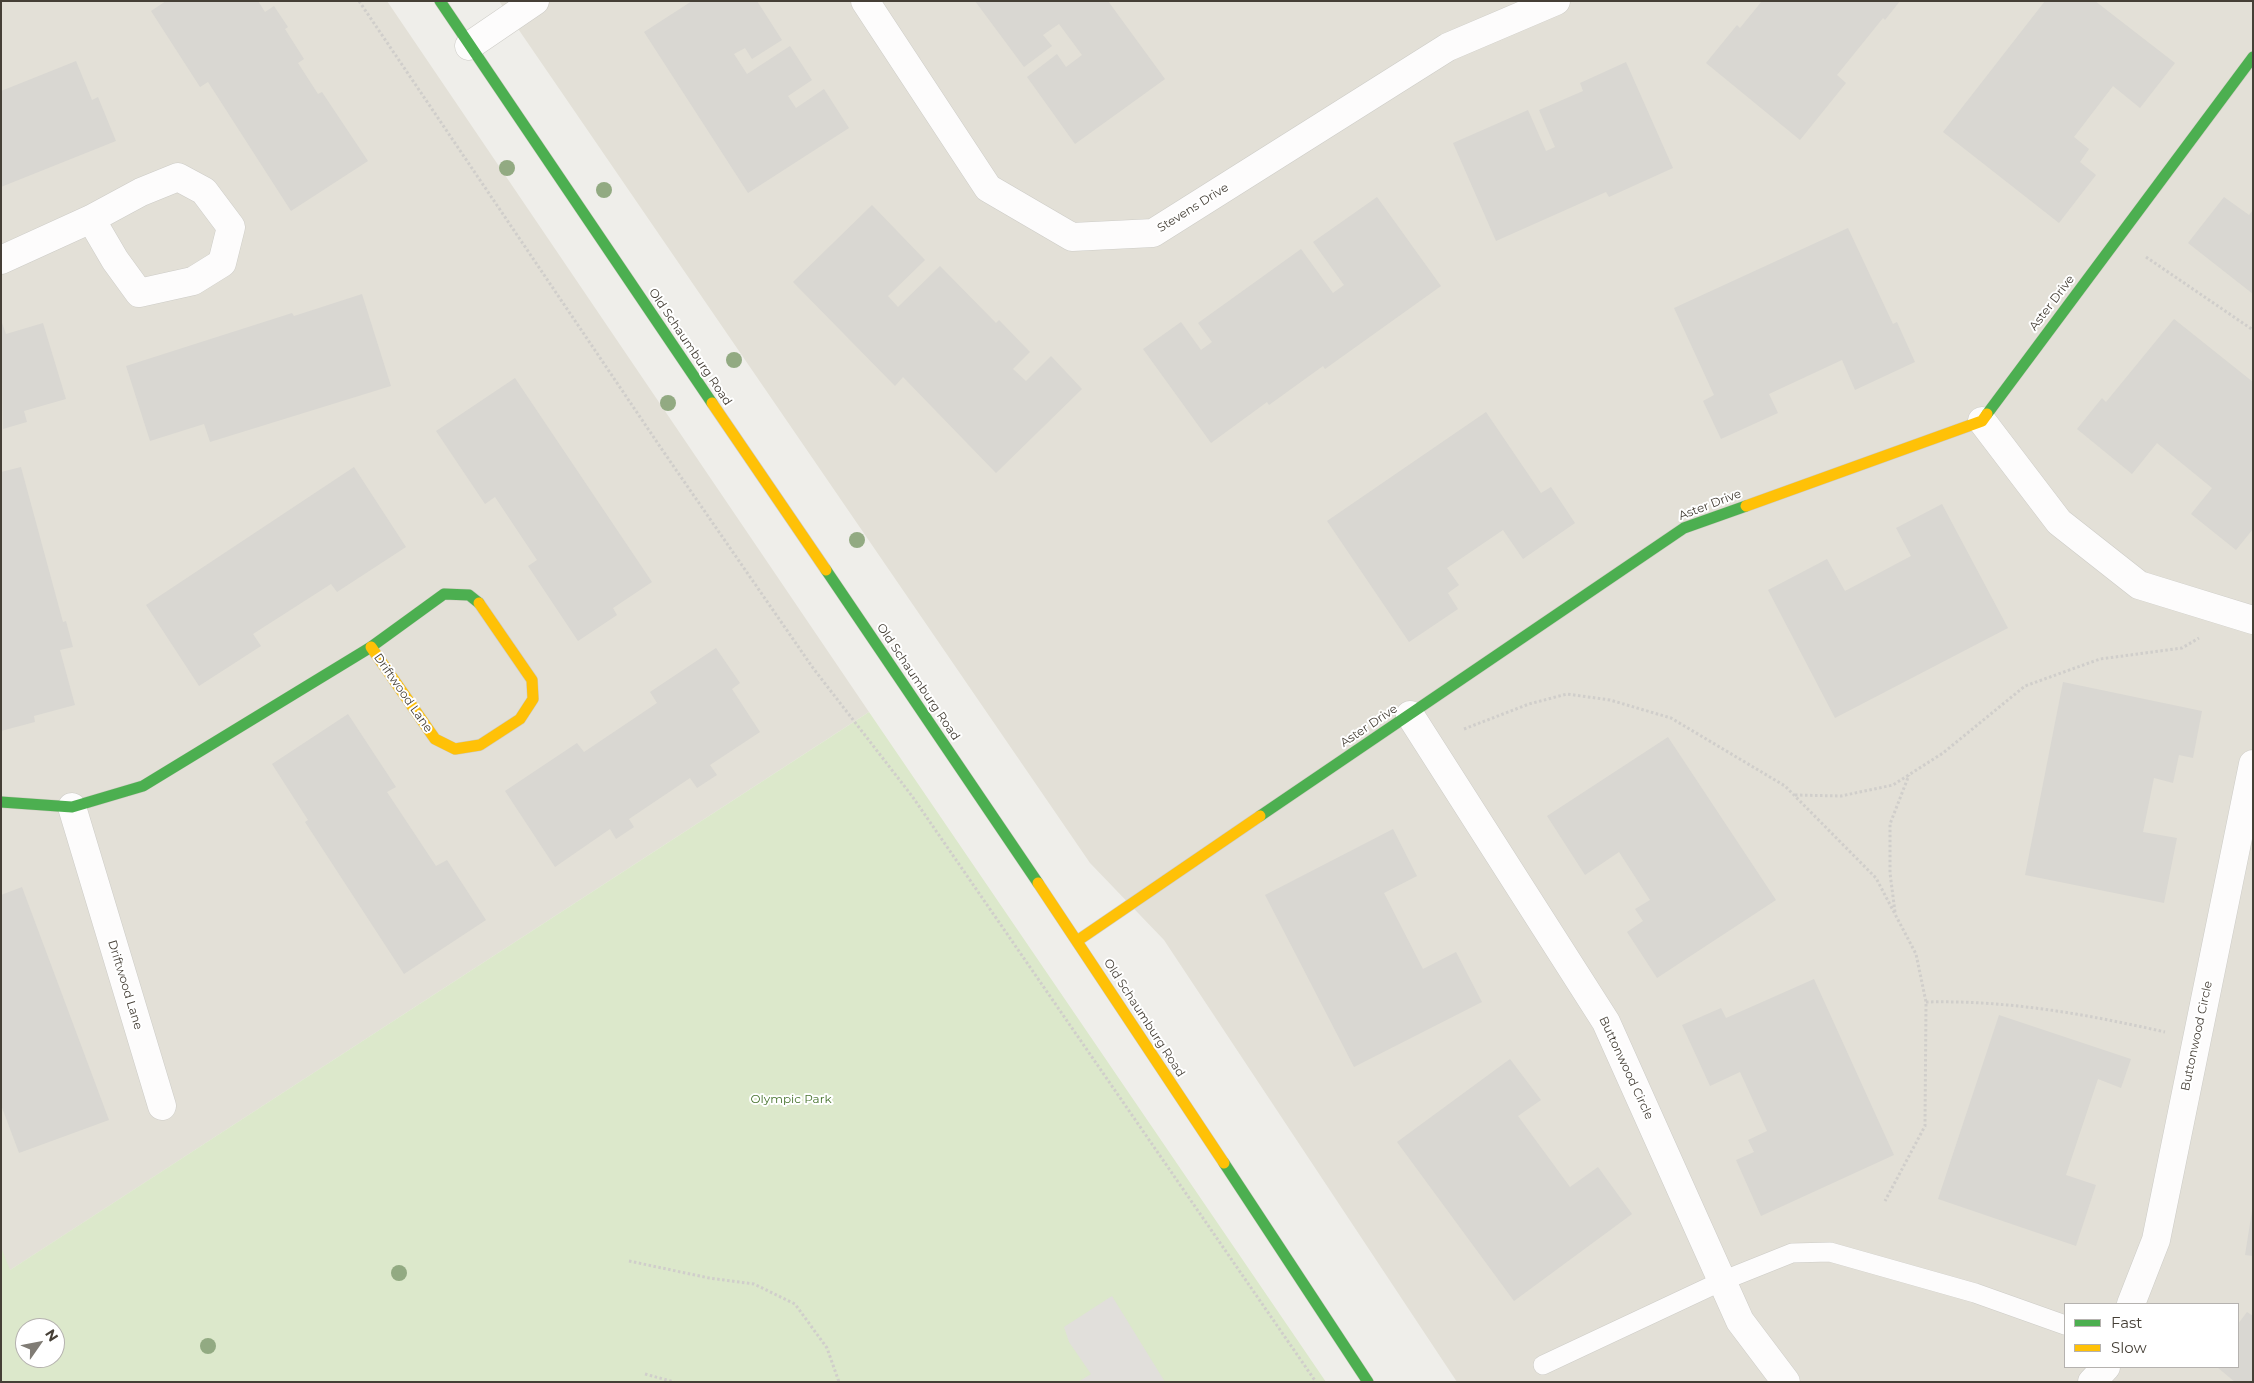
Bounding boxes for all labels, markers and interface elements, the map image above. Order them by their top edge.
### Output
street label: Stevens Drive [1155,180,1231,236]
street label: Aster Drive [2026,272,2078,334]
street label: Old Schaumburg Road [645,286,735,408]
street label: Aster Drive [1677,487,1743,523]
street label: Old Schaumburg Road [873,621,963,743]
street label: Driftwood Lane [370,651,436,735]
street label: Aster Drive [1338,702,1400,750]
street label: Driftwood Lane [105,938,145,1032]
street label: Old Schaumburg Road [1100,956,1188,1080]
street label: Buttonwood Circle [2178,980,2216,1092]
street label: Buttonwood Circle [1596,1014,1656,1122]
park label: Olympic Park [750,1092,832,1106]
legend [2064,1303,2239,1368]
text: Fast [2111,1313,2142,1332]
north arrow [15,1318,65,1368]
text: N [41,1326,62,1345]
text: Slow [2111,1338,2147,1357]

